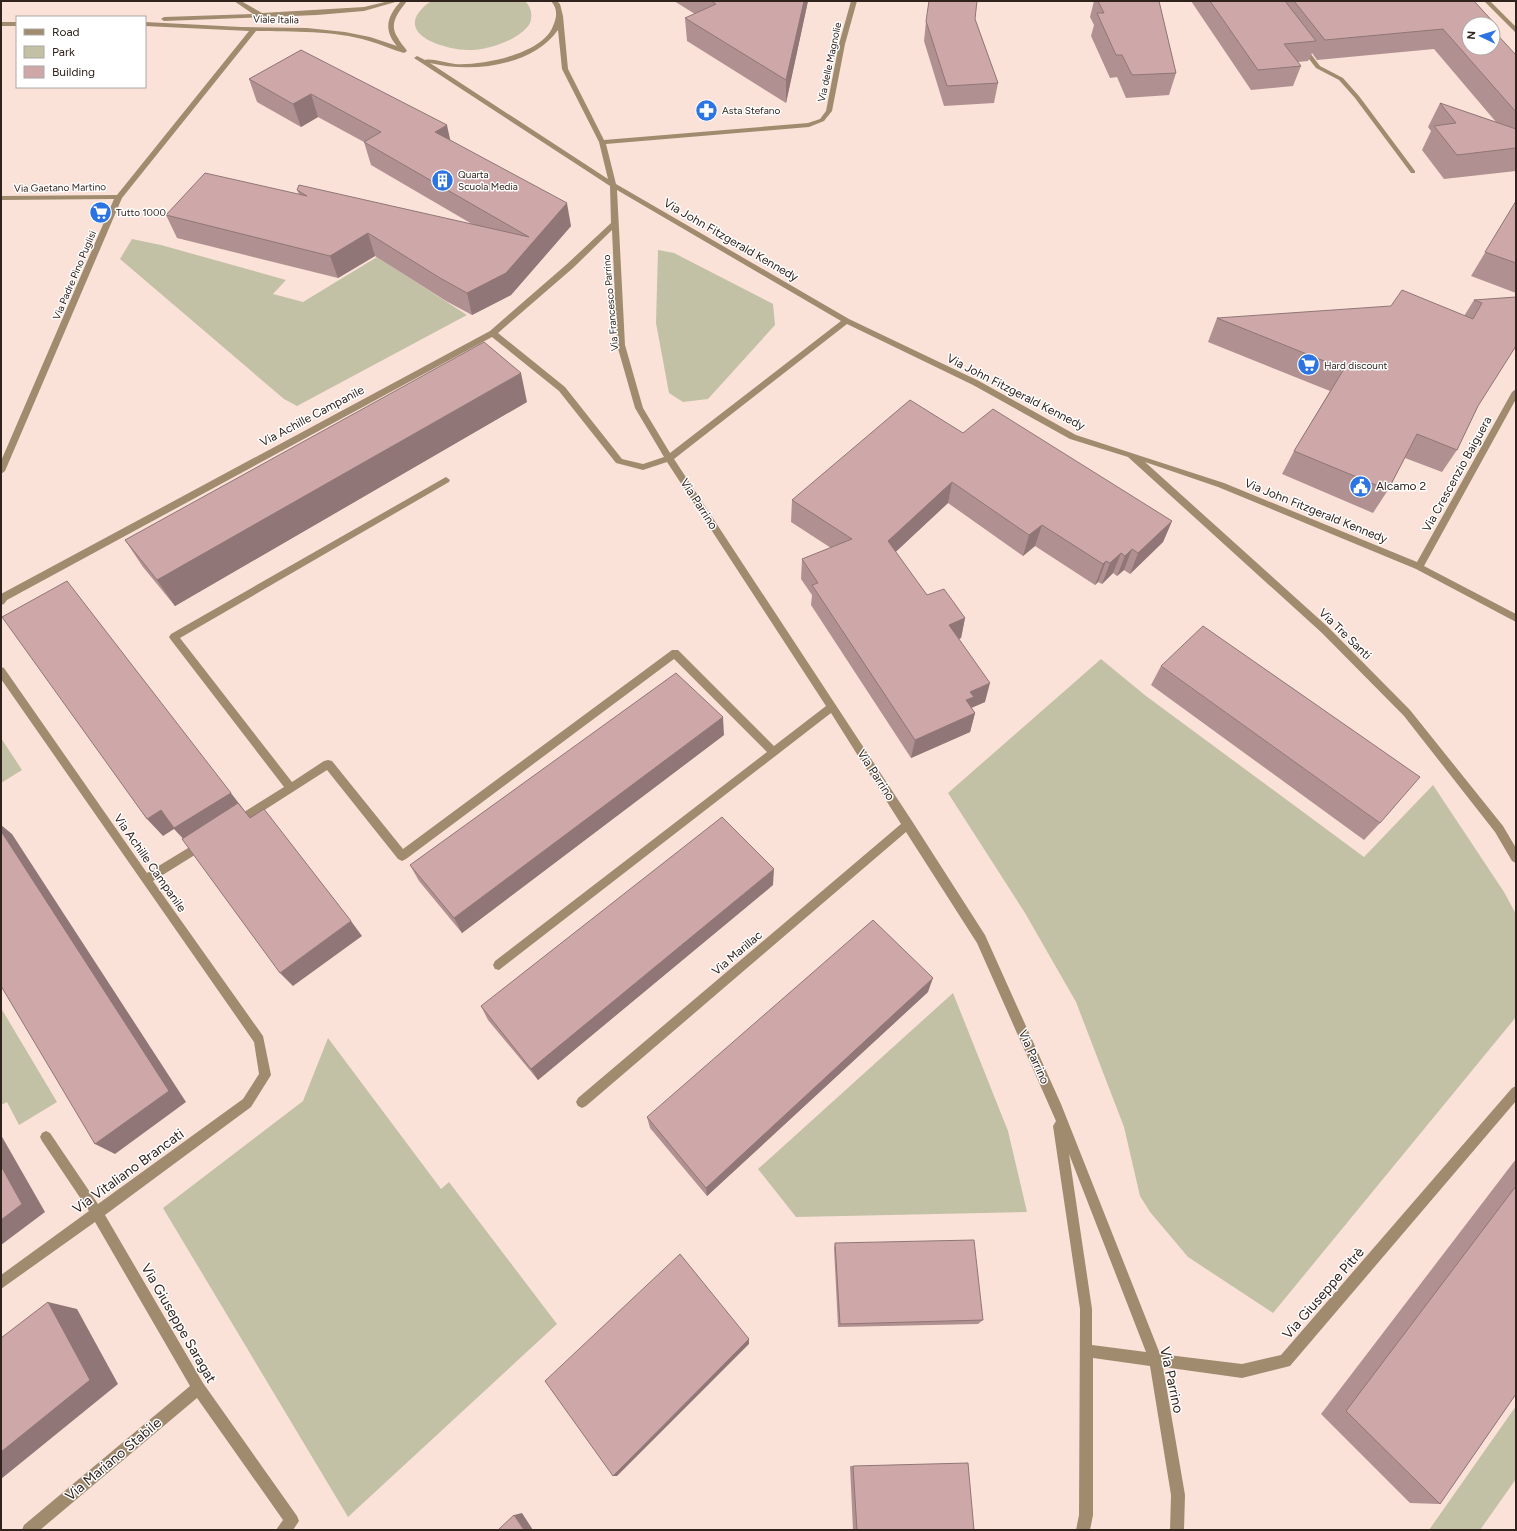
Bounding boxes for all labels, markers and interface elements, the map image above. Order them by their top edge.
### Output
street label: Viale Italia [253,13,299,26]
legend [16,16,146,88]
north arrow [1461,16,1501,56]
street label: Via delle Magnolie [815,20,844,103]
text: Road [52,25,80,39]
text: N [1465,31,1478,40]
text: Park [52,45,75,59]
text: Building [52,65,95,79]
pharmacy icon: Asta Stefano [693,97,719,123]
place label: Asta Stefano [722,104,780,117]
building icon: Quarta Scuola Media [429,167,455,193]
place label: Quarta Scuola Media [458,168,518,193]
street label: Via Gaetano Martino [14,180,106,195]
street label: Via John Fitzgerald Kennedy [661,196,801,285]
supermarket icon: Tutto 1000 [88,199,114,225]
place label: Tutto 1000 [116,206,166,219]
street label: Via Padre Pino Puglisi [50,229,99,322]
street label: Via Francesco Parrino [600,254,621,352]
street label: Via John Fitzgerald Kennedy [945,351,1088,433]
supermarket icon: Hard discount [1295,352,1321,378]
place label: Hard discount [1324,359,1388,372]
street label: Via Achille Campanile [258,382,367,449]
street label: Via Crescenzio Baiguera [1419,414,1495,534]
public building icon: Alcamo 2 [1347,473,1373,499]
street label: Via Parrino [677,476,721,532]
street label: Via John Fitzgerald Kennedy [1242,476,1390,546]
place label: Alcamo 2 [1376,479,1426,493]
street label: Via Tre Santi [1316,606,1374,662]
street label: Via Parrino [854,747,898,803]
street label: Via Achille Campanile [111,812,189,915]
street label: Via Marillac [709,928,765,978]
street label: Via Parrino [1016,1028,1052,1086]
street label: Via Vitaliano Brancati [69,1125,187,1217]
street label: Via Giuseppe Pitrè [1279,1244,1368,1343]
street label: Via Giuseppe Saragat [137,1260,220,1386]
street label: Via Parrino [1156,1345,1187,1415]
street label: Via Mariano Stabile [62,1414,165,1505]

